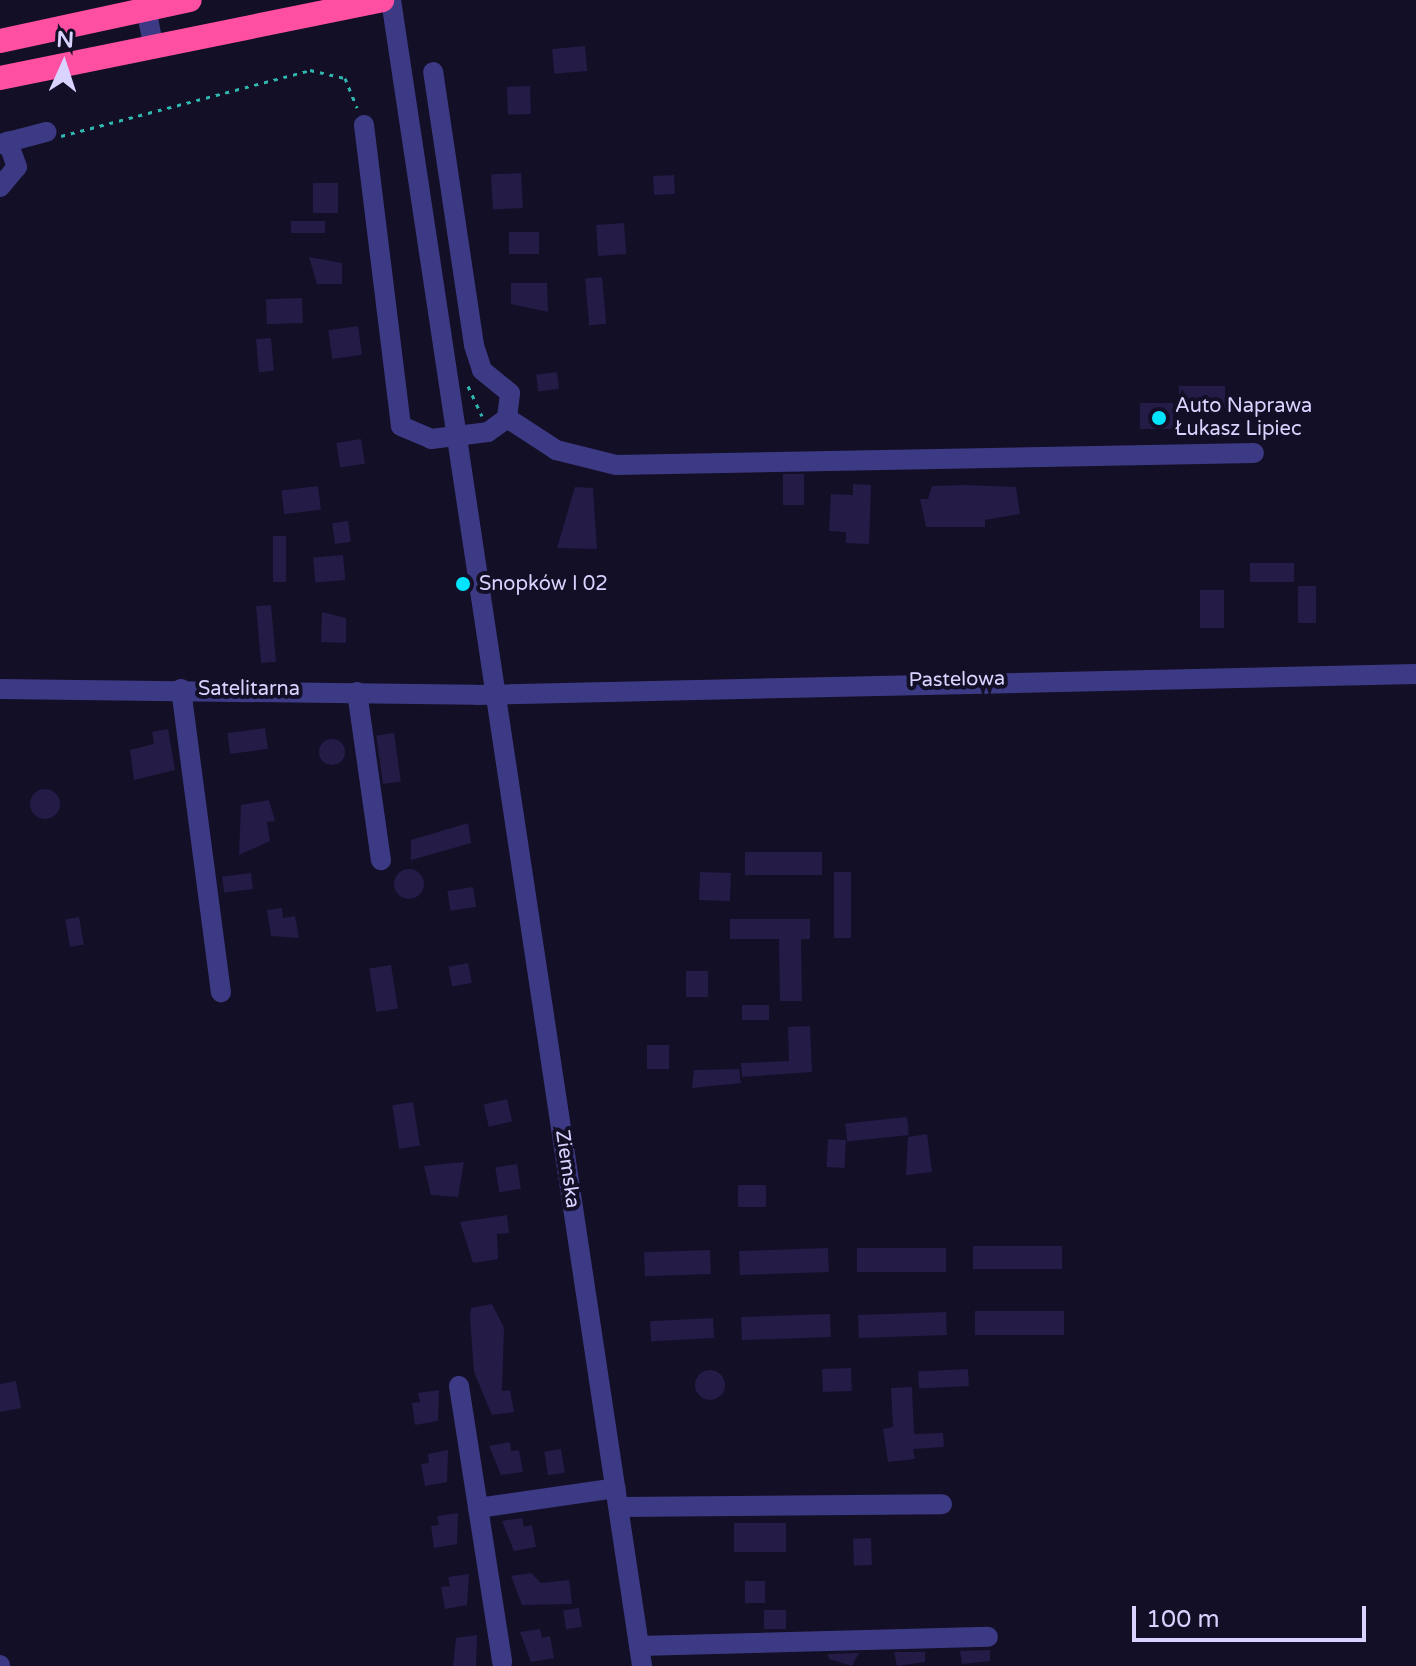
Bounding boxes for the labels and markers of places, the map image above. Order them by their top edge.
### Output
place label: Auto Naprawa Łukasz Lipiec [1175,394,1312,441]
marker: Auto Naprawa Łukasz Lipiec [1150,409,1168,427]
place label: Snopków I 02 [479,572,608,596]
marker: Snopków I 02 [454,575,472,593]

